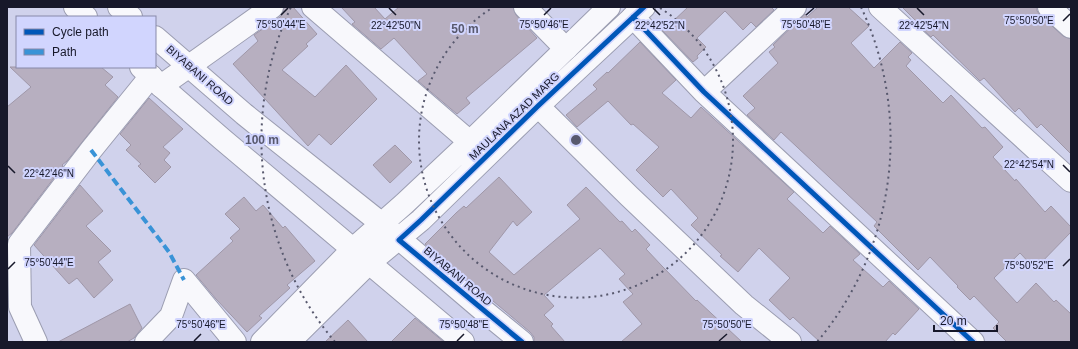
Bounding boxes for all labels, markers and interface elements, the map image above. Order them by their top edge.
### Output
text: 75°50'50"E [1004,15,1054,26]
legend [16,16,156,68]
text: 75°50'44"E [256,19,306,30]
text: 75°50'46"E [519,19,569,30]
text: 75°50'48"E [781,19,831,30]
text: 22°42'50"N [371,20,421,31]
text: 22°42'52"N [635,20,685,31]
text: 22°42'54"N [899,20,949,31]
text: 50 m [451,22,479,36]
text: Cycle path [52,25,109,39]
street label: BIYABANI ROAD [164,43,236,107]
text: Path [52,45,77,59]
street label: MAULANA AZAD MARG [467,70,561,162]
text: 100 m [245,133,279,147]
centre of rings [569,133,583,147]
text: 22°42'54"N [1004,159,1054,170]
text: 22°42'46"N [24,168,74,179]
street label: BIYABANI ROAD [422,244,494,308]
text: 75°50'44"E [24,257,74,268]
text: 75°50'52"E [1004,260,1054,271]
scale bar [934,307,997,333]
text: 20 m [940,314,967,328]
text: 75°50'46"E [176,319,226,330]
text: 75°50'48"E [439,319,489,330]
text: 75°50'50"E [702,319,752,330]

